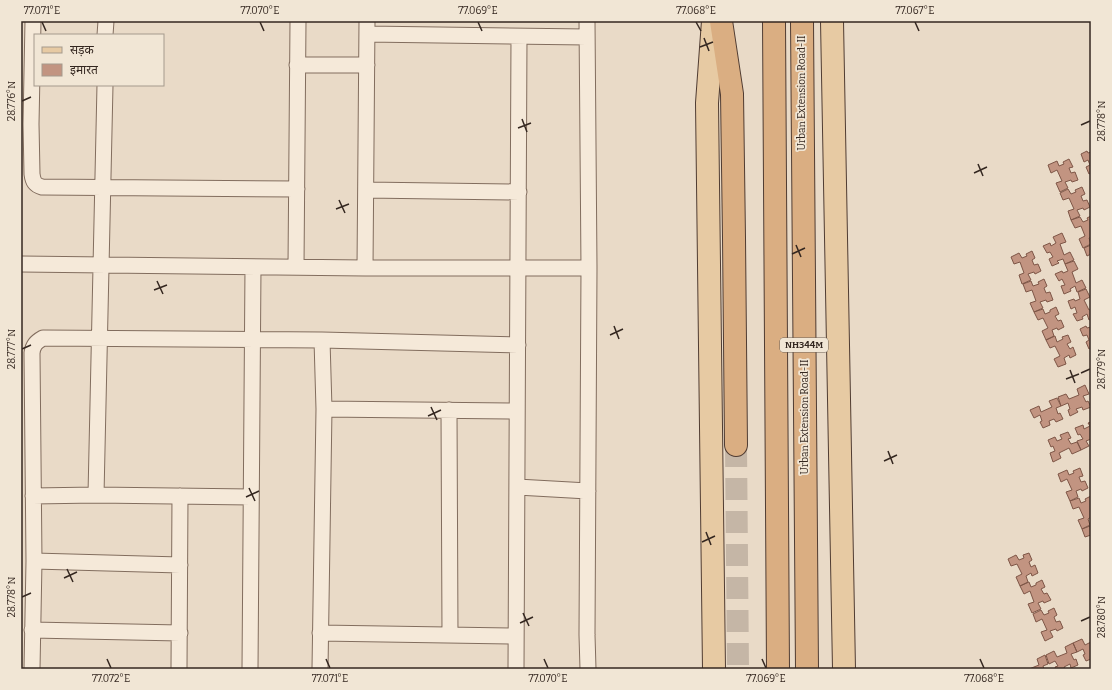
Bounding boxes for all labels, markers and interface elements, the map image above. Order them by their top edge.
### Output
text: 77.071°E [24,5,60,17]
text: 77.070°E [241,5,279,17]
text: 77.069°E [458,5,498,17]
text: 77.068°E [676,5,716,17]
text: 77.067°E [896,5,934,17]
legend [34,34,164,86]
street label: Urban Extension Road-II [796,35,808,150]
text: सड़क [70,43,95,57]
text: इमारत [70,63,99,77]
text: 28.776°N [6,81,18,121]
text: 28.778°N [1096,100,1108,141]
text: 28.777°N [6,329,18,369]
road number: NH344M [780,338,828,352]
text: 28.779°N [1096,349,1108,389]
street label: Urban Extension Road-II [799,359,811,474]
text: 28.778°N [6,576,18,617]
text: 28.780°N [1096,596,1108,638]
text: 77.072°E [92,673,130,685]
text: 77.071°E [312,673,348,685]
text: 77.070°E [529,673,567,685]
text: 77.069°E [746,673,786,685]
text: 77.068°E [964,673,1004,685]

